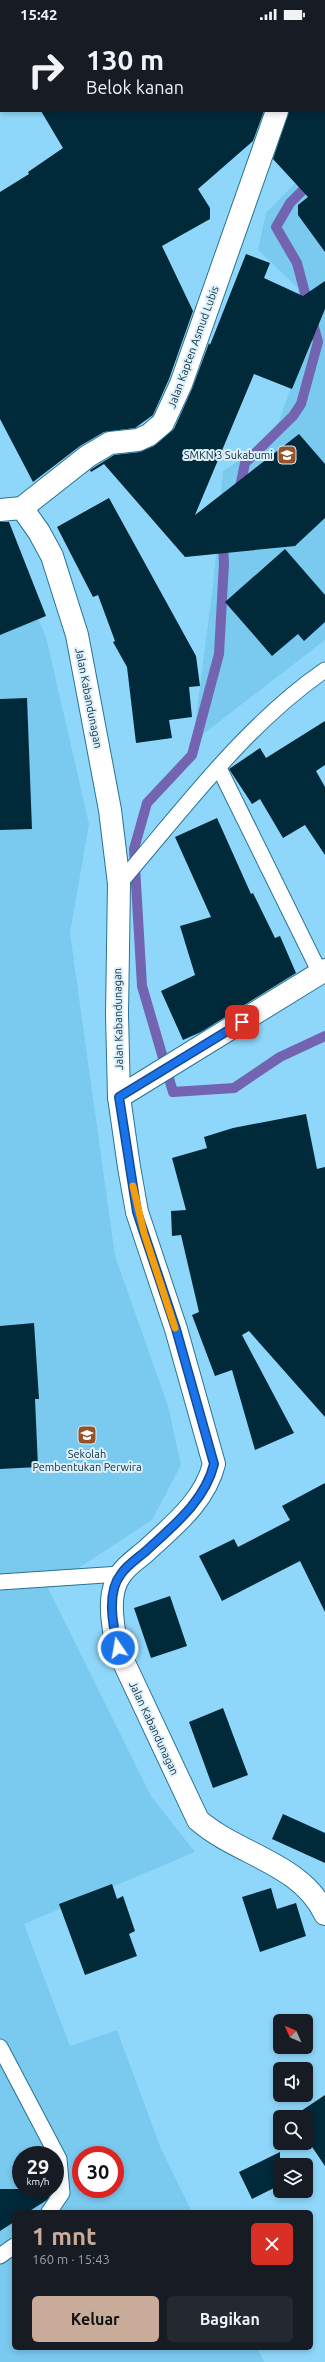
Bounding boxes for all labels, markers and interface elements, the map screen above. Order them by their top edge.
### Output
text: 15:42 [20,6,58,23]
icon: right [20,44,72,96]
text: 130 m [86,44,164,75]
text: Belok kanan [86,77,184,97]
street label: Jalan Kapten Asmud Lubis [165,284,221,410]
school or university icon: SMKN 3 Sukabumi [276,444,298,466]
place label: SMKN 3 Sukabumi [184,449,273,461]
street label: Jalan Kabandunagan [73,647,105,749]
street label: Jalan Kabandunagan [111,968,125,1070]
pin [225,1005,259,1039]
icon: arrive [231,1011,253,1033]
school or university icon: Sekolah Pembentukan Perwira [76,1424,98,1446]
place label: Sekolah Pembentukan Perwira [32,1448,142,1473]
position arrow [97,1627,139,1669]
street label: Jalan Kabandunagan [127,1679,181,1777]
north arrow [273,2014,313,2054]
map controls [273,2014,313,2198]
button: sound [273,2062,313,2102]
button: search [273,2110,313,2150]
speed limit sign: 30 [72,2146,124,2198]
text: 29 [27,2155,49,2178]
button: layers [273,2158,313,2198]
text: km/h [26,2176,50,2187]
text: 1 mnt [32,2223,96,2250]
button: close [251,2223,293,2265]
text: 160 m · 15:43 [32,2252,110,2266]
button: Keluar [32,2296,159,2342]
button: Bagikan [167,2296,293,2342]

